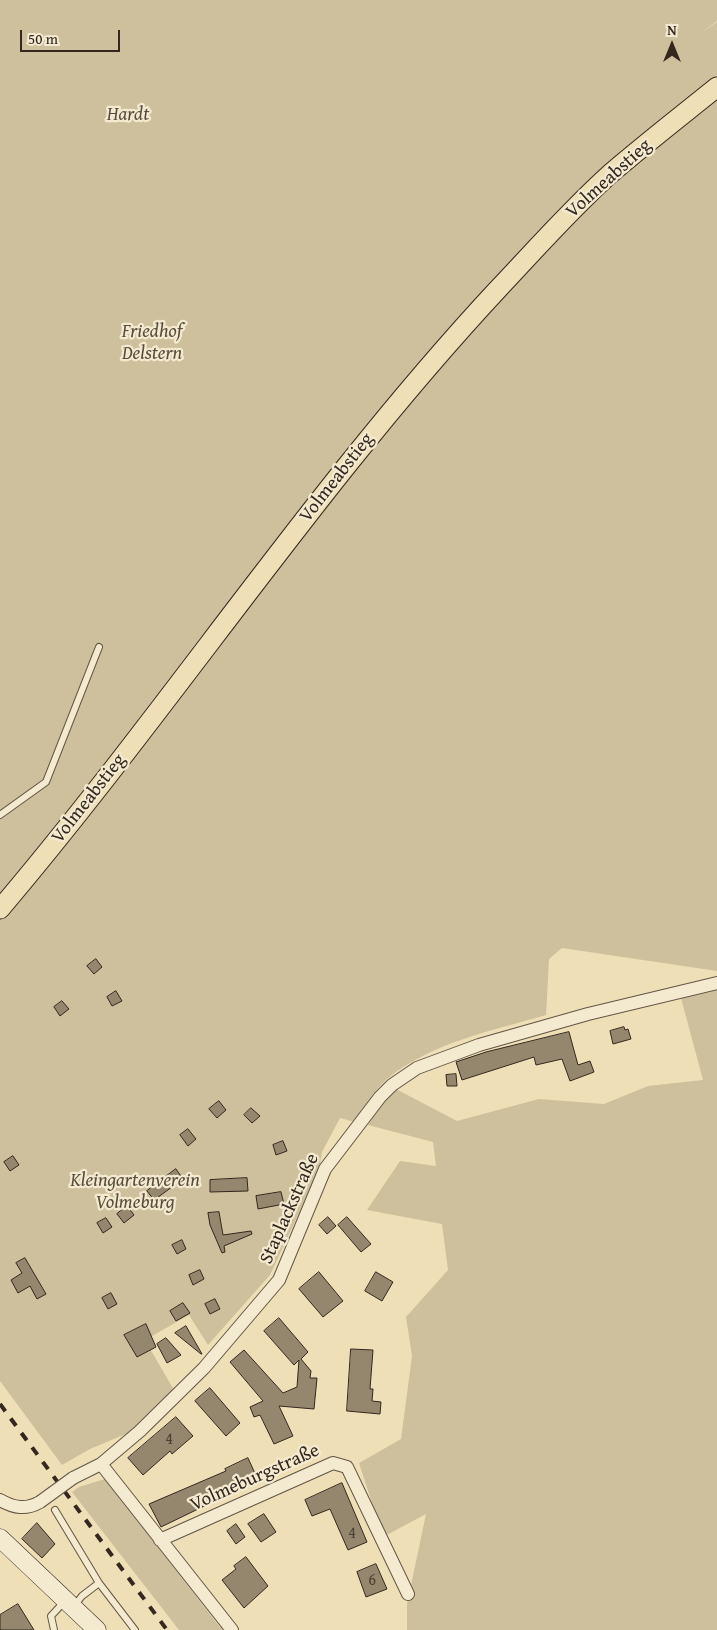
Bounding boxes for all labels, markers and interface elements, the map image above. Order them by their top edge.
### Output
scale bar [22,20,122,52]
north arrow [647,20,697,70]
text: N [667,20,677,40]
text: 50 m [28,28,58,49]
park label: Hardt [107,104,149,126]
street label: Volmeabstieg [561,135,657,223]
park label: Friedhof Delstern [122,321,182,365]
street label: Volmeabstieg [295,429,379,527]
street label: Volmeabstieg [47,750,131,848]
street label: Staplackstraße [256,1150,324,1268]
park label: Kleingartenverein Volmeburg [70,1170,200,1214]
house number: 4 [165,1430,173,1450]
street label: Volmeburgstraße [187,1439,323,1517]
house number: 4 [348,1524,356,1544]
house number: 6 [368,1571,376,1591]

